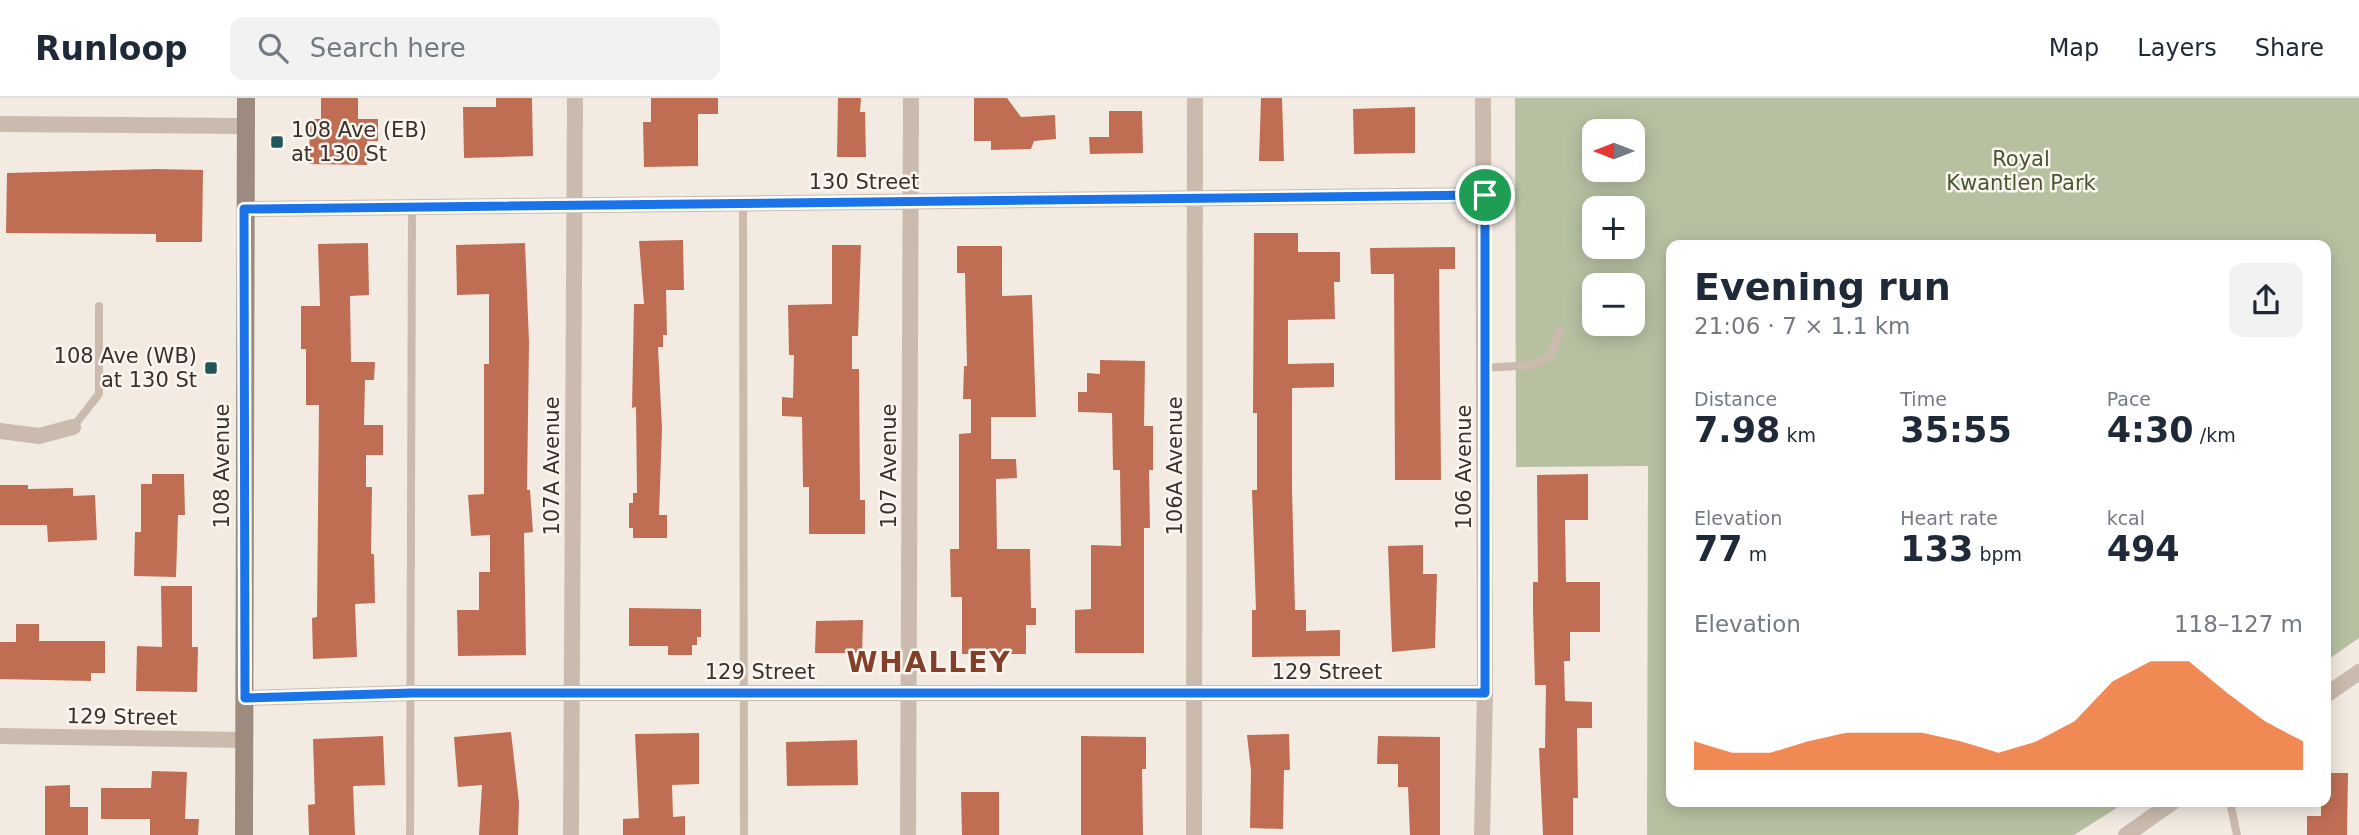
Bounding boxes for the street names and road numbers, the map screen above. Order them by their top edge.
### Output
street label: 130 Street [809,170,919,194]
street label: 107A Avenue [540,396,564,536]
street label: 106A Avenue [1163,396,1187,536]
street label: 108 Avenue [210,404,234,528]
street label: 107 Avenue [877,404,901,528]
street label: 106 Avenue [1452,405,1476,529]
street label: 129 Street [705,660,815,684]
street label: 129 Street [1272,660,1382,684]
street label: 129 Street [67,704,177,730]

